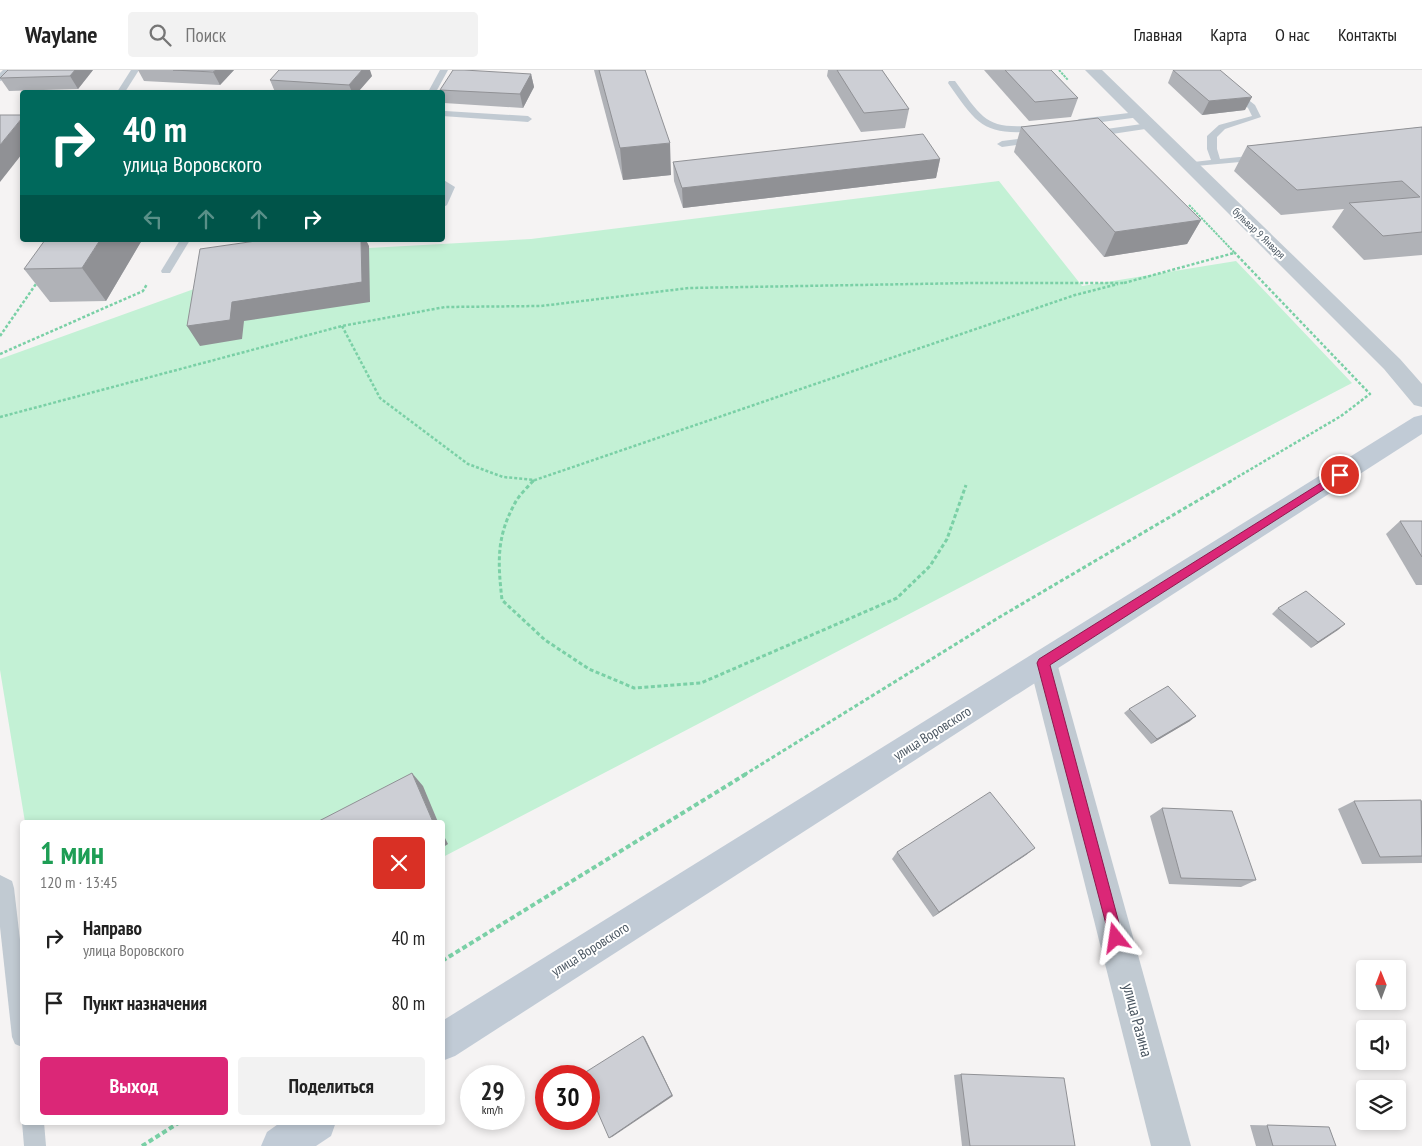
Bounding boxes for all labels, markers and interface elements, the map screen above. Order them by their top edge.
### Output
search box [128,12,478,57]
text: Waylane [25,19,98,50]
icon: search [146,21,174,49]
text: Поиск [186,23,226,47]
text: Главная [1134,23,1182,46]
text: Карта [1210,23,1247,46]
text: О нас [1275,23,1310,46]
text: Контакты [1338,23,1397,46]
text: 40 m [123,106,187,152]
icon: right [40,110,105,175]
text: улица Воровского [123,150,262,178]
street label: бульвар 9 Января [1230,204,1288,262]
icon: left [139,205,167,233]
icon: ahead [192,205,220,233]
icon: ahead [245,205,273,233]
icon: right [298,205,326,233]
pin [1319,454,1361,496]
icon: arrive [1326,461,1354,489]
street label: улица Воровского [890,702,974,764]
text: 1 мин [40,833,104,872]
button: close [373,837,425,889]
text: 120 m · 13:45 [40,872,118,892]
position arrow [1089,911,1141,963]
text: Направо [83,916,142,940]
street label: улица Воровского [548,918,632,980]
icon: right [40,924,68,952]
text: 40 m [392,926,425,950]
text: улица Воровского [83,940,184,960]
north arrow [1356,960,1406,1010]
map controls [1356,960,1406,1130]
street label: улица Разина [1119,981,1157,1059]
icon: arrive [40,989,68,1017]
text: Пункт назначения [83,991,207,1015]
text: 80 m [392,991,425,1015]
button: sound [1356,1020,1406,1070]
button: Выход [40,1057,228,1115]
button: Поделиться [238,1057,425,1115]
speed limit sign: 30 [535,1065,600,1130]
text: 29 [481,1075,504,1107]
button: layers [1356,1080,1406,1130]
text: km/h [482,1102,503,1117]

